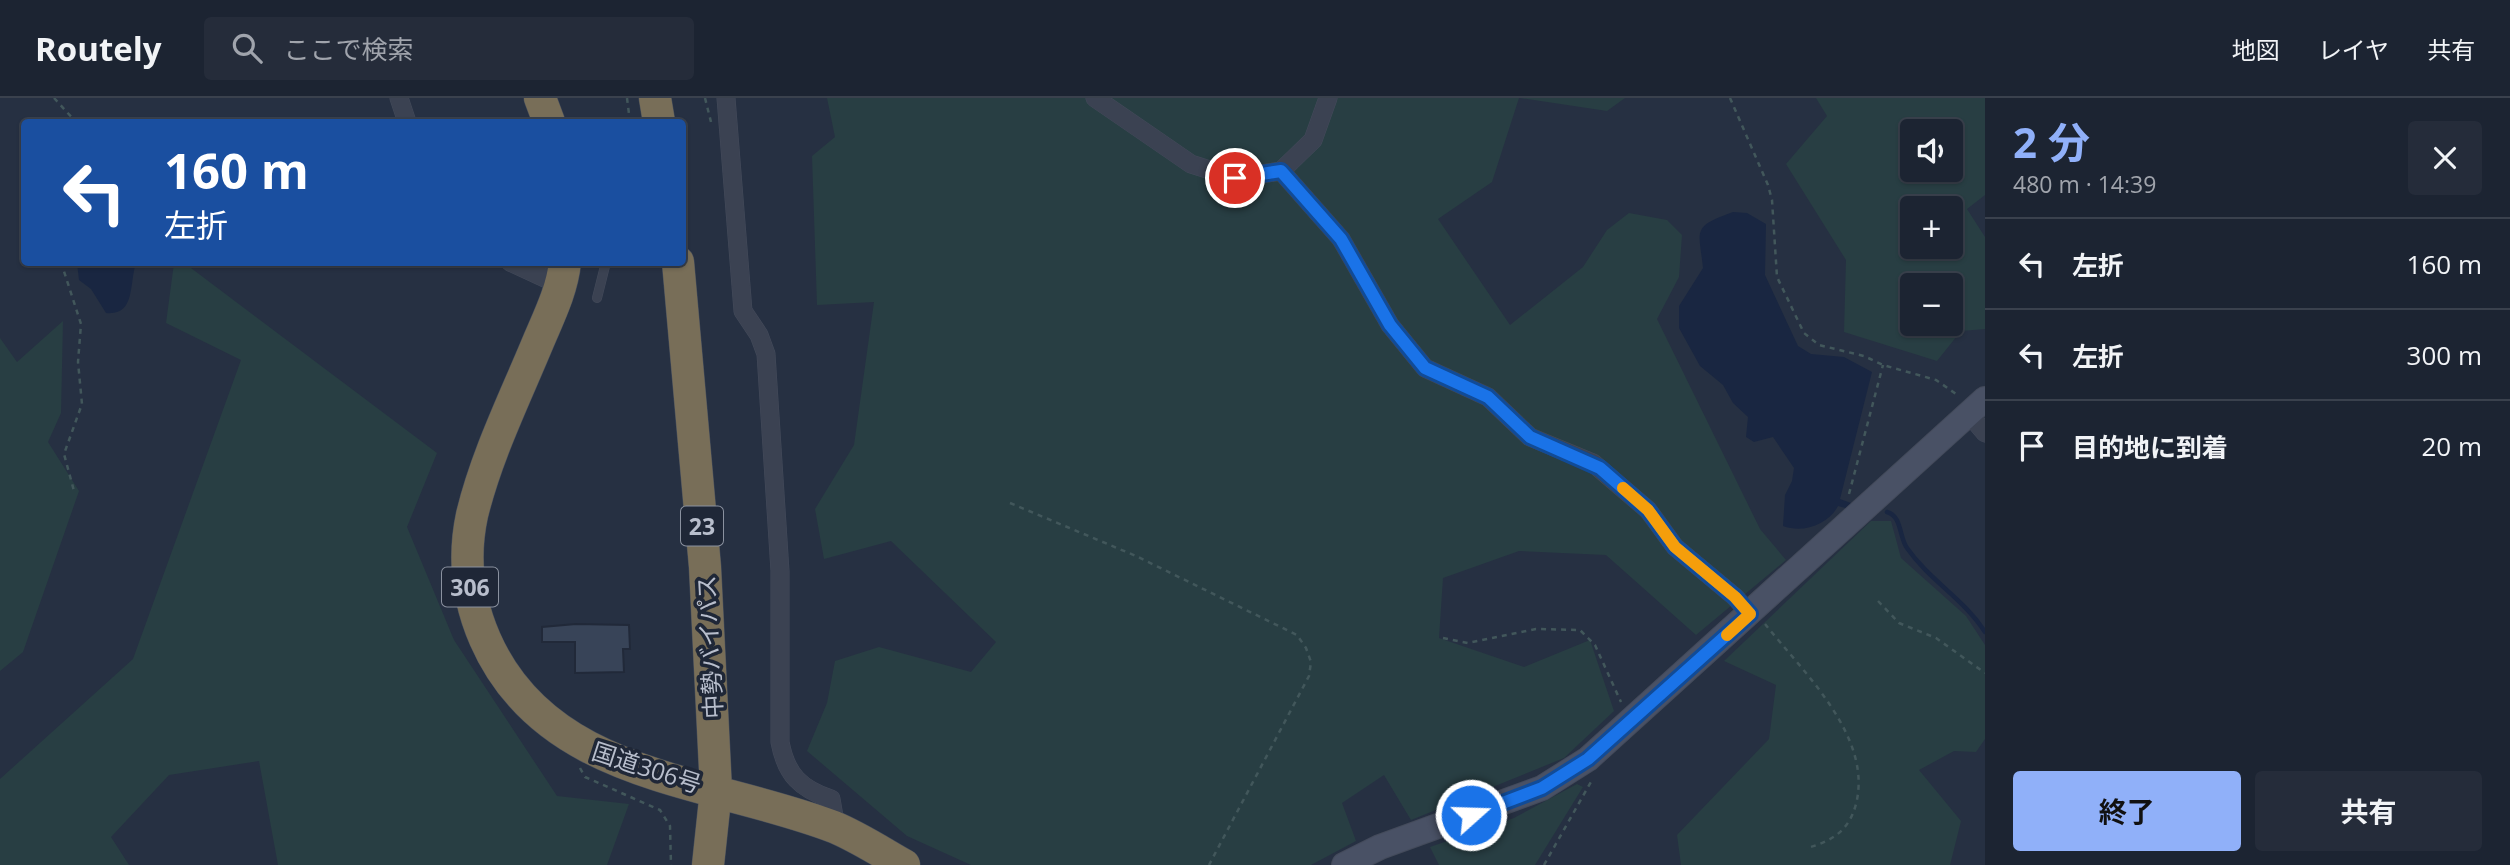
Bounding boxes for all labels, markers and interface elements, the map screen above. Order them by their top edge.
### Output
search box [204,17,694,80]
text: Routely [35,26,162,71]
icon: search [228,29,266,67]
text: ここで検索 [284,31,414,67]
text: 地図 [2232,33,2280,66]
text: レイヤ [2318,33,2389,66]
text: 共有 [2427,33,2475,66]
text: 2 分 [2013,113,2090,170]
map controls [1900,119,1963,336]
button: sound [1900,119,1963,182]
button: close [2408,121,2482,195]
text: 160 m [164,137,309,203]
icon: left [49,147,140,238]
pin [1205,148,1265,208]
icon: arrive [1216,159,1254,197]
text: 480 m · 14:39 [2013,168,2156,200]
button: + [1900,196,1963,259]
text: 左折 [164,203,228,246]
icon: left [2013,245,2051,283]
text: 160 m [2407,246,2482,282]
text: 左折 [2072,247,2124,283]
button: − [1900,273,1963,336]
icon: left [2013,336,2051,374]
text: 300 m [2407,337,2482,373]
text: 左折 [2072,338,2124,374]
icon: arrive [2013,427,2051,465]
text: 20 m [2421,428,2482,464]
text: 目的地に到着 [2072,429,2228,465]
road number: 23 [681,506,723,546]
road number: 306 [442,568,498,607]
street label: 中勢バイパス [689,574,729,720]
street label: 国道306号 [588,734,706,800]
button: 終了 [2013,771,2241,851]
button: 共有 [2255,771,2482,851]
position arrow [1434,778,1508,852]

